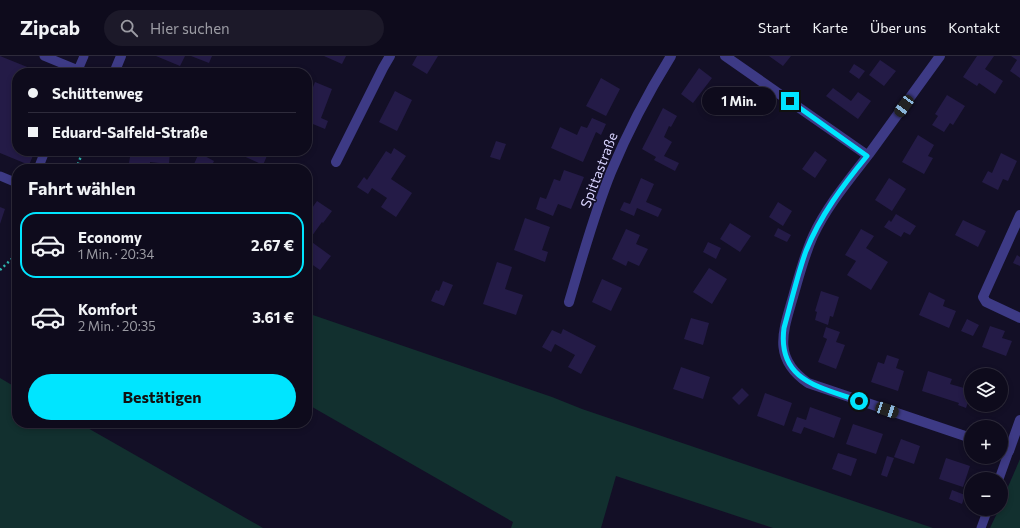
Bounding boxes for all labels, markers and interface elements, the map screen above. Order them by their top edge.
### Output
search box [104,10,384,46]
text: Zipcab [20,16,80,39]
icon: search [118,17,140,39]
text: Hier suchen [150,19,230,37]
text: Start [758,19,791,36]
text: Karte [813,19,848,36]
text: Über uns [870,19,926,36]
text: Kontakt [948,19,1000,36]
text: Schüttenweg [52,84,143,102]
callout: 1 Min. [702,87,776,115]
route end [781,92,799,110]
text: 1 Min. [721,93,757,109]
car [892,93,916,119]
text: Eduard-Salfeld-Straße [52,123,208,141]
street label: Spittastraße [576,130,621,210]
text: Fahrt wählen [28,177,136,199]
icon: car [30,227,66,263]
text: Economy [78,228,142,246]
text: 2.67 € [251,236,294,254]
text: 1 Min. · 20:34 [78,246,154,262]
icon: car [30,299,66,335]
text: Komfort [78,300,137,318]
text: 3.61 € [252,308,294,326]
text: 2 Min. · 20:35 [78,318,156,334]
map controls [964,368,1008,516]
button: layers [964,368,1008,412]
button: Bestätigen [28,374,296,420]
route start [850,392,868,410]
car [874,400,900,420]
button: + [964,420,1008,464]
button: − [964,472,1008,516]

